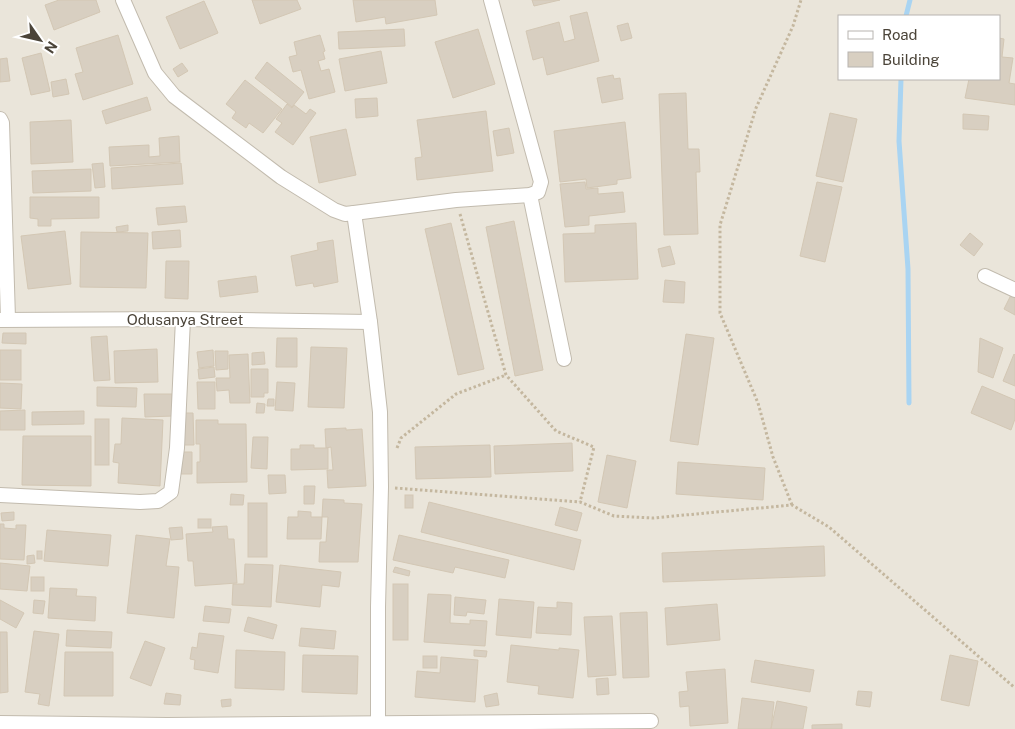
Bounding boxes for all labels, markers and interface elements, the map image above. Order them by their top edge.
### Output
north arrow [15,15,65,65]
legend [838,15,1000,80]
text: Road [882,26,918,43]
text: N [41,38,60,56]
text: Building [882,51,940,68]
street label: Odusanya Street [127,311,243,328]

